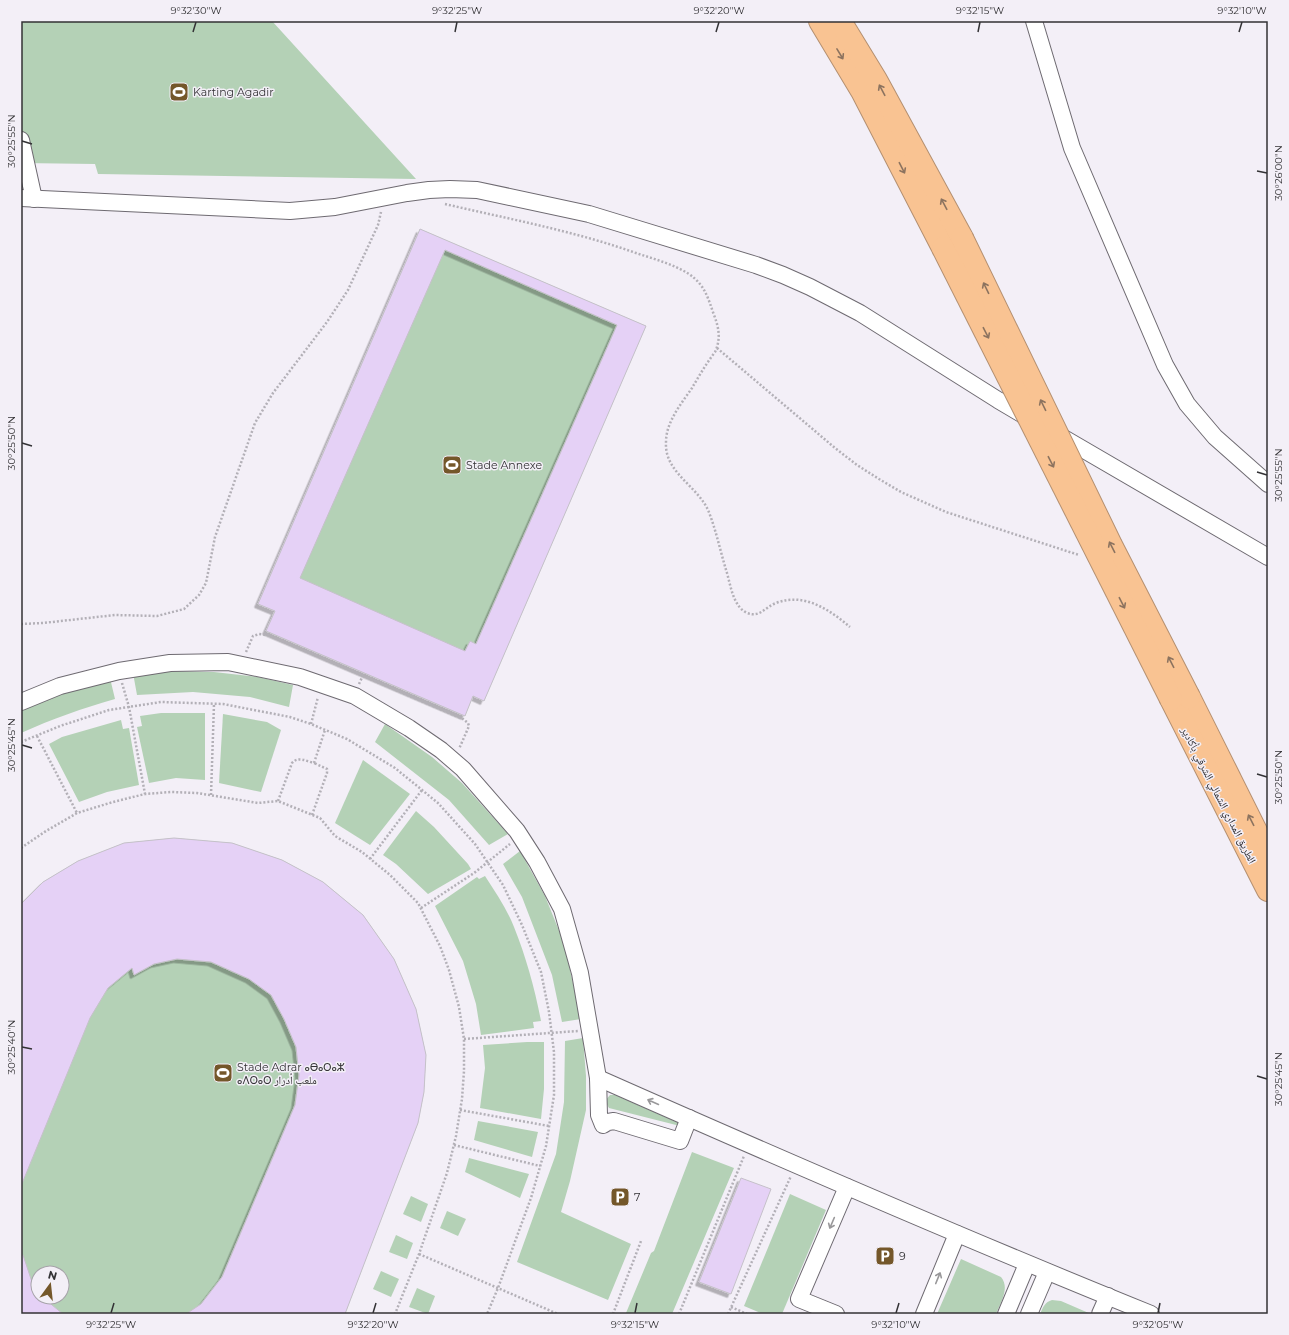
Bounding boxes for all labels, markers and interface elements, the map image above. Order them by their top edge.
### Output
text: 9°32'30"W [170,4,222,17]
text: 9°32'25"W [432,4,482,17]
text: 9°32'20"W [693,4,745,17]
text: 9°32'15"W [956,4,1004,17]
text: 9°32'10"W [1217,4,1267,17]
one-way arrow [836,48,844,60]
sports icon: Karting Agadir [168,81,190,103]
one-way arrow [877,84,885,96]
place label: Karting Agadir [193,85,274,99]
text: 30°25'55"N [5,114,18,168]
text: 30°26'00"N [1272,145,1285,201]
one-way arrow [899,162,906,174]
one-way arrow [939,198,947,210]
one-way arrow [982,282,989,294]
one-way arrow [983,327,990,339]
one-way arrow [1039,399,1046,411]
text: 30°25'50"N [5,416,18,470]
text: 30°25'55"N [1272,448,1285,502]
sports icon: Stade Annexe [441,454,463,476]
one-way arrow [1048,455,1055,467]
place label: Stade Annexe [466,458,542,472]
one-way arrow [1107,541,1115,553]
one-way arrow [1119,596,1126,608]
one-way arrow [1167,656,1174,668]
text: 30°25'45"N [5,718,18,772]
street label: الطريق المداري الشمالي الشرقي بأكادير [1176,724,1260,866]
text: 30°25'50"N [1272,750,1285,804]
one-way arrow [1246,815,1254,827]
text: 30°25'40"N [5,1020,18,1074]
text: 30°25'45"N [1272,1052,1285,1106]
place label: Stade Adrar ⴰⴱⴰⵔⴰⵣ ⴰⴷⵔⴰⵔ ملعب أدرار [237,1060,345,1087]
sports icon: Stade Adrar ⴰⴱⴰⵔⴰⵣ ⴰⴷⵔⴰⵔ ملعب أدرار [212,1062,234,1084]
one-way arrow [648,1098,660,1106]
parking icon: 7 [609,1186,631,1208]
place label: 7 [634,1190,640,1204]
one-way arrow [828,1217,835,1229]
parking icon: 9 [874,1245,896,1267]
place label: 9 [899,1249,906,1263]
north arrow [30,1265,70,1305]
text: N [46,1267,59,1283]
one-way arrow [935,1272,943,1284]
text: 9°32'25"W [86,1318,136,1331]
text: 9°32'20"W [347,1318,399,1331]
text: 9°32'15"W [611,1318,659,1331]
text: 9°32'10"W [871,1318,921,1331]
text: 9°32'05"W [1133,1318,1183,1331]

